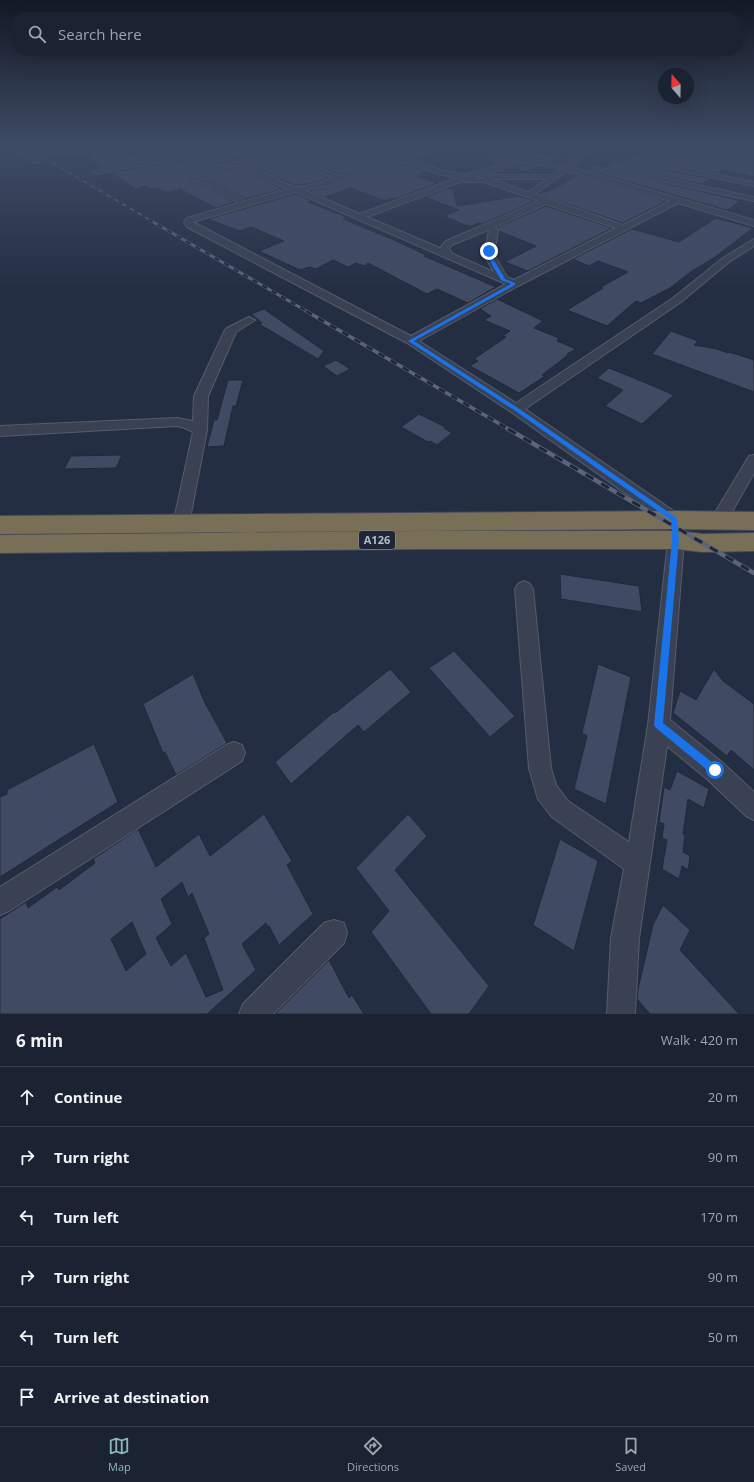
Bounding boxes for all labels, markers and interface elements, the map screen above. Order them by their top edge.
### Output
search box [12,12,742,56]
icon: search [26,23,48,45]
text: Search here [58,24,142,44]
north arrow [658,68,694,104]
route end [480,242,498,260]
road number: A126 [359,531,395,549]
route start [706,761,724,779]
text: 6 min [16,1029,63,1052]
text: Walk · 420 m [661,1031,738,1049]
icon: ahead [16,1086,38,1108]
text: Continue [54,1087,122,1107]
text: 20 m [708,1088,738,1106]
icon: right [16,1146,38,1168]
text: Turn right [54,1147,129,1167]
text: 90 m [708,1148,738,1166]
icon: left [16,1206,38,1228]
text: Turn left [54,1207,119,1227]
text: 170 m [700,1208,738,1226]
icon: right [16,1266,38,1288]
text: Turn right [54,1267,129,1287]
text: 90 m [708,1268,738,1286]
icon: left [16,1326,38,1348]
text: Turn left [54,1327,119,1347]
text: 50 m [708,1328,738,1346]
icon: arrive [16,1386,38,1408]
text: Arrive at destination [54,1387,209,1407]
tab: Map [108,1435,131,1474]
tab: Directions [347,1435,399,1474]
tab: Saved [615,1435,646,1474]

